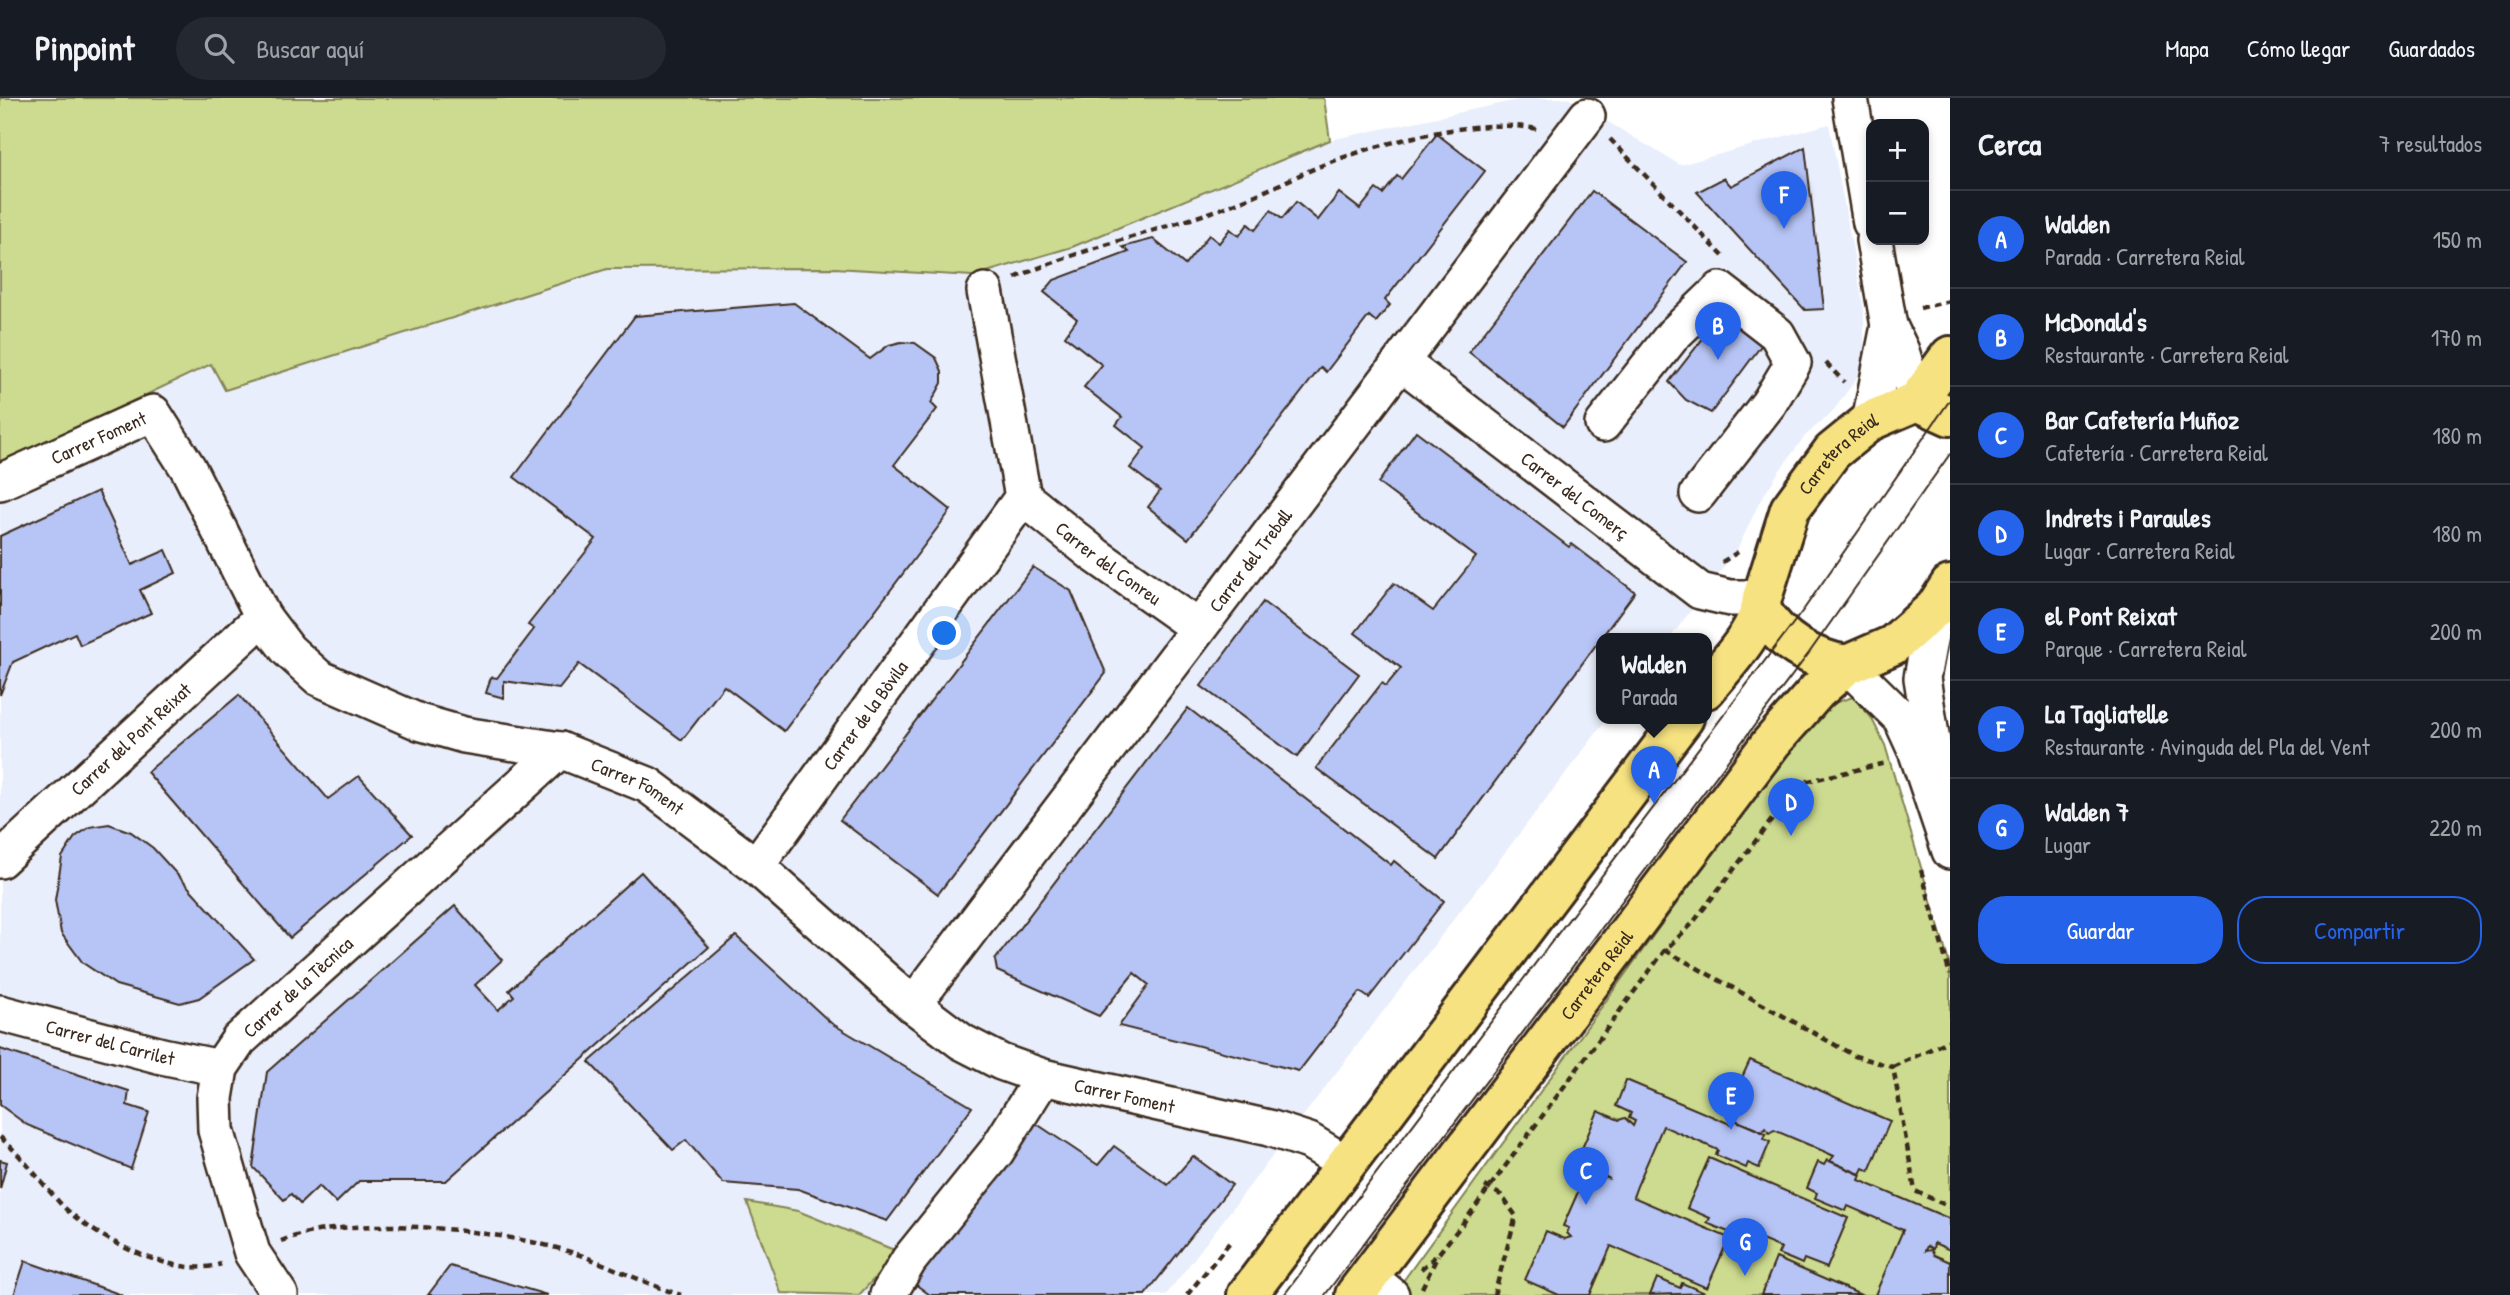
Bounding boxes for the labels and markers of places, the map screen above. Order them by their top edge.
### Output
pin: F [1761,171,1807,229]
pin: B [1695,302,1741,360]
pin: A [1631,746,1677,804]
pin: D [1768,778,1814,836]
pin: E [1708,1072,1754,1130]
pin: C [1563,1147,1609,1205]
pin: G [1722,1218,1768,1276]

